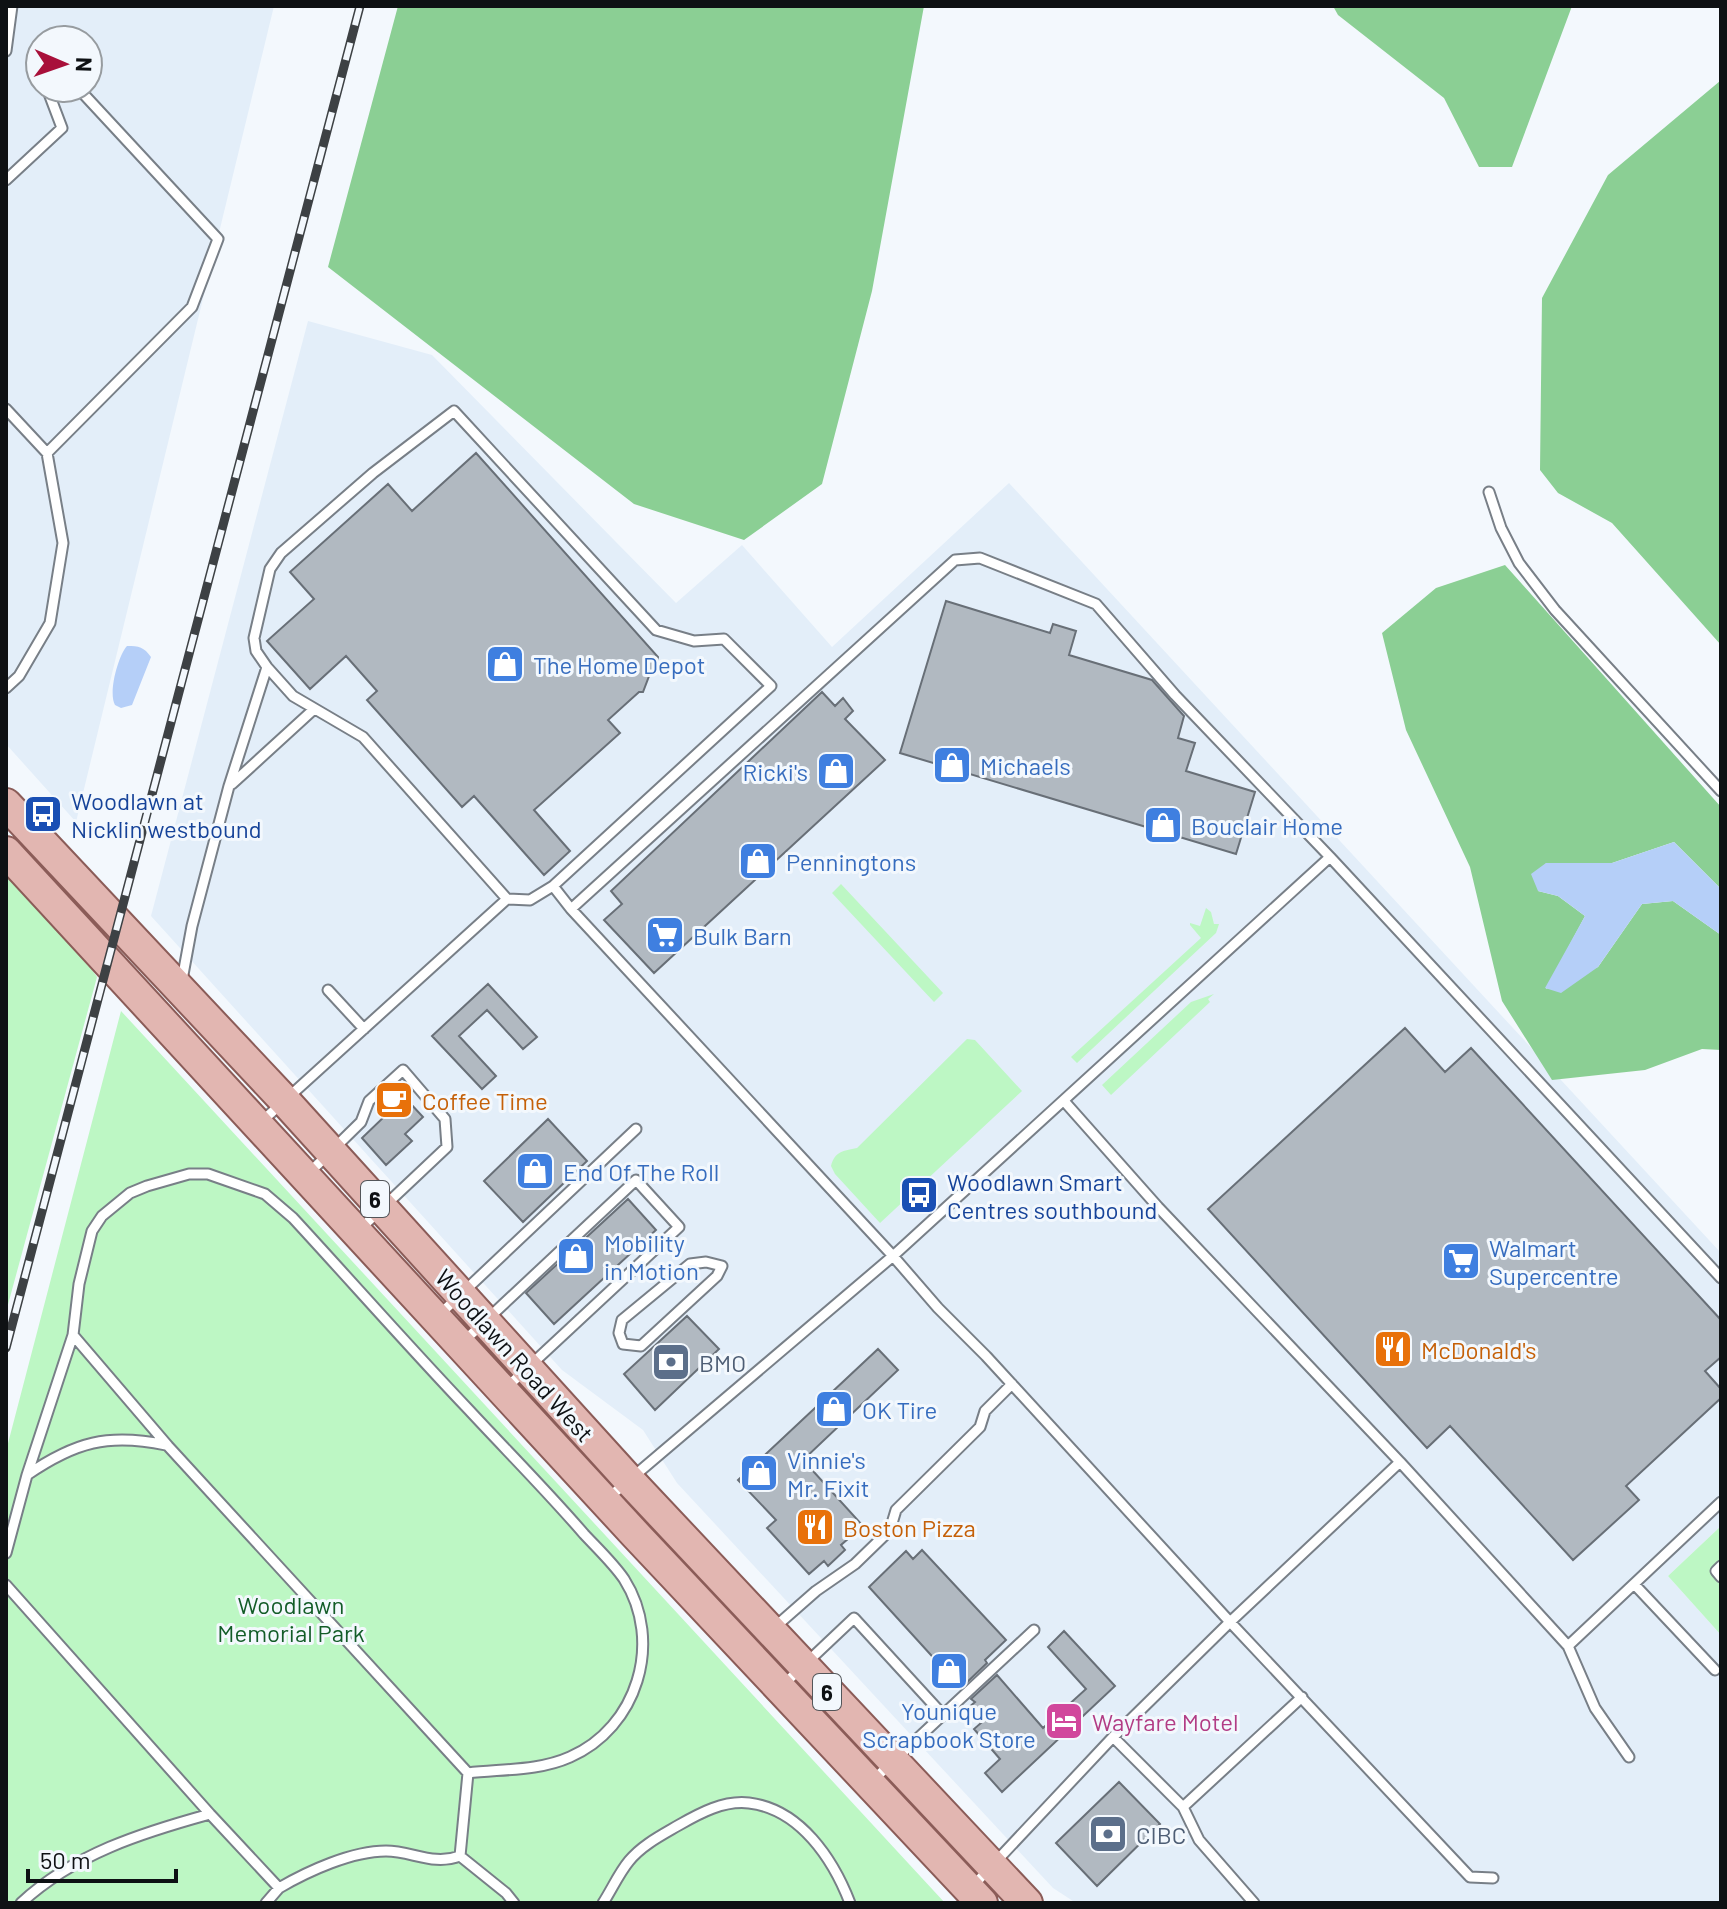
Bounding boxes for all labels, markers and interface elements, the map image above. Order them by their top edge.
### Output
north arrow [24,24,104,104]
text: N [72,57,98,73]
shop icon: The Home Depot [484,643,526,685]
place label: The Home Depot [533,650,705,679]
shop icon: Michaels [931,744,973,786]
shop icon: Ricki's [815,750,857,792]
place label: Michaels [980,751,1071,780]
place label: Ricki's [743,757,808,786]
place label: Woodlawn at Nicklin westbound [71,786,262,843]
bus stop icon: Woodlawn at Nicklin westbound [22,793,64,835]
shop icon: Bouclair Home [1142,804,1184,846]
place label: Bouclair Home [1191,811,1343,840]
shop icon: Penningtons [737,840,779,882]
place label: Penningtons [786,847,916,876]
supermarket icon: Bulk Barn [644,914,686,956]
place label: Bulk Barn [693,921,792,950]
cafe icon: Coffee Time [373,1079,415,1121]
place label: Coffee Time [422,1086,548,1115]
shop icon: End Of The Roll [514,1150,556,1192]
place label: End Of The Roll [563,1157,719,1186]
place label: Woodlawn Smart Centres southbound [947,1167,1157,1224]
bus stop icon: Woodlawn Smart Centres southbound [898,1174,940,1216]
road number: 6 [361,1181,389,1217]
place label: Mobility in Motion [604,1228,699,1285]
place label: Walmart Supercentre [1489,1233,1619,1290]
shop icon: Mobility in Motion [555,1235,597,1277]
supermarket icon: Walmart Supercentre [1440,1240,1482,1282]
street label: Woodlawn Road West [430,1263,600,1447]
restaurant icon: McDonald's [1372,1328,1414,1370]
place label: McDonald's [1421,1335,1536,1364]
bank icon: BMO [650,1341,692,1383]
place label: BMO [699,1348,746,1377]
shop icon: OK Tire [813,1388,855,1430]
place label: OK Tire [862,1395,937,1424]
place label: Vinnie's Mr. Fixit [787,1445,870,1502]
shop icon: Vinnie's Mr. Fixit [738,1452,780,1494]
restaurant icon: Boston Pizza [794,1506,836,1548]
place label: Boston Pizza [843,1513,976,1542]
park label: Woodlawn Memorial Park [217,1590,365,1647]
shop icon: Younique Scrapbook Store [928,1650,970,1692]
road number: 6 [813,1674,841,1710]
place label: Younique Scrapbook Store [862,1696,1036,1753]
hotel icon: Wayfare Motel [1043,1700,1085,1742]
place label: Wayfare Motel [1092,1707,1238,1736]
bank icon: CIBC [1087,1813,1129,1855]
place label: CIBC [1136,1820,1186,1849]
scale bar [28,1833,176,1883]
text: 50 m [40,1845,91,1874]

